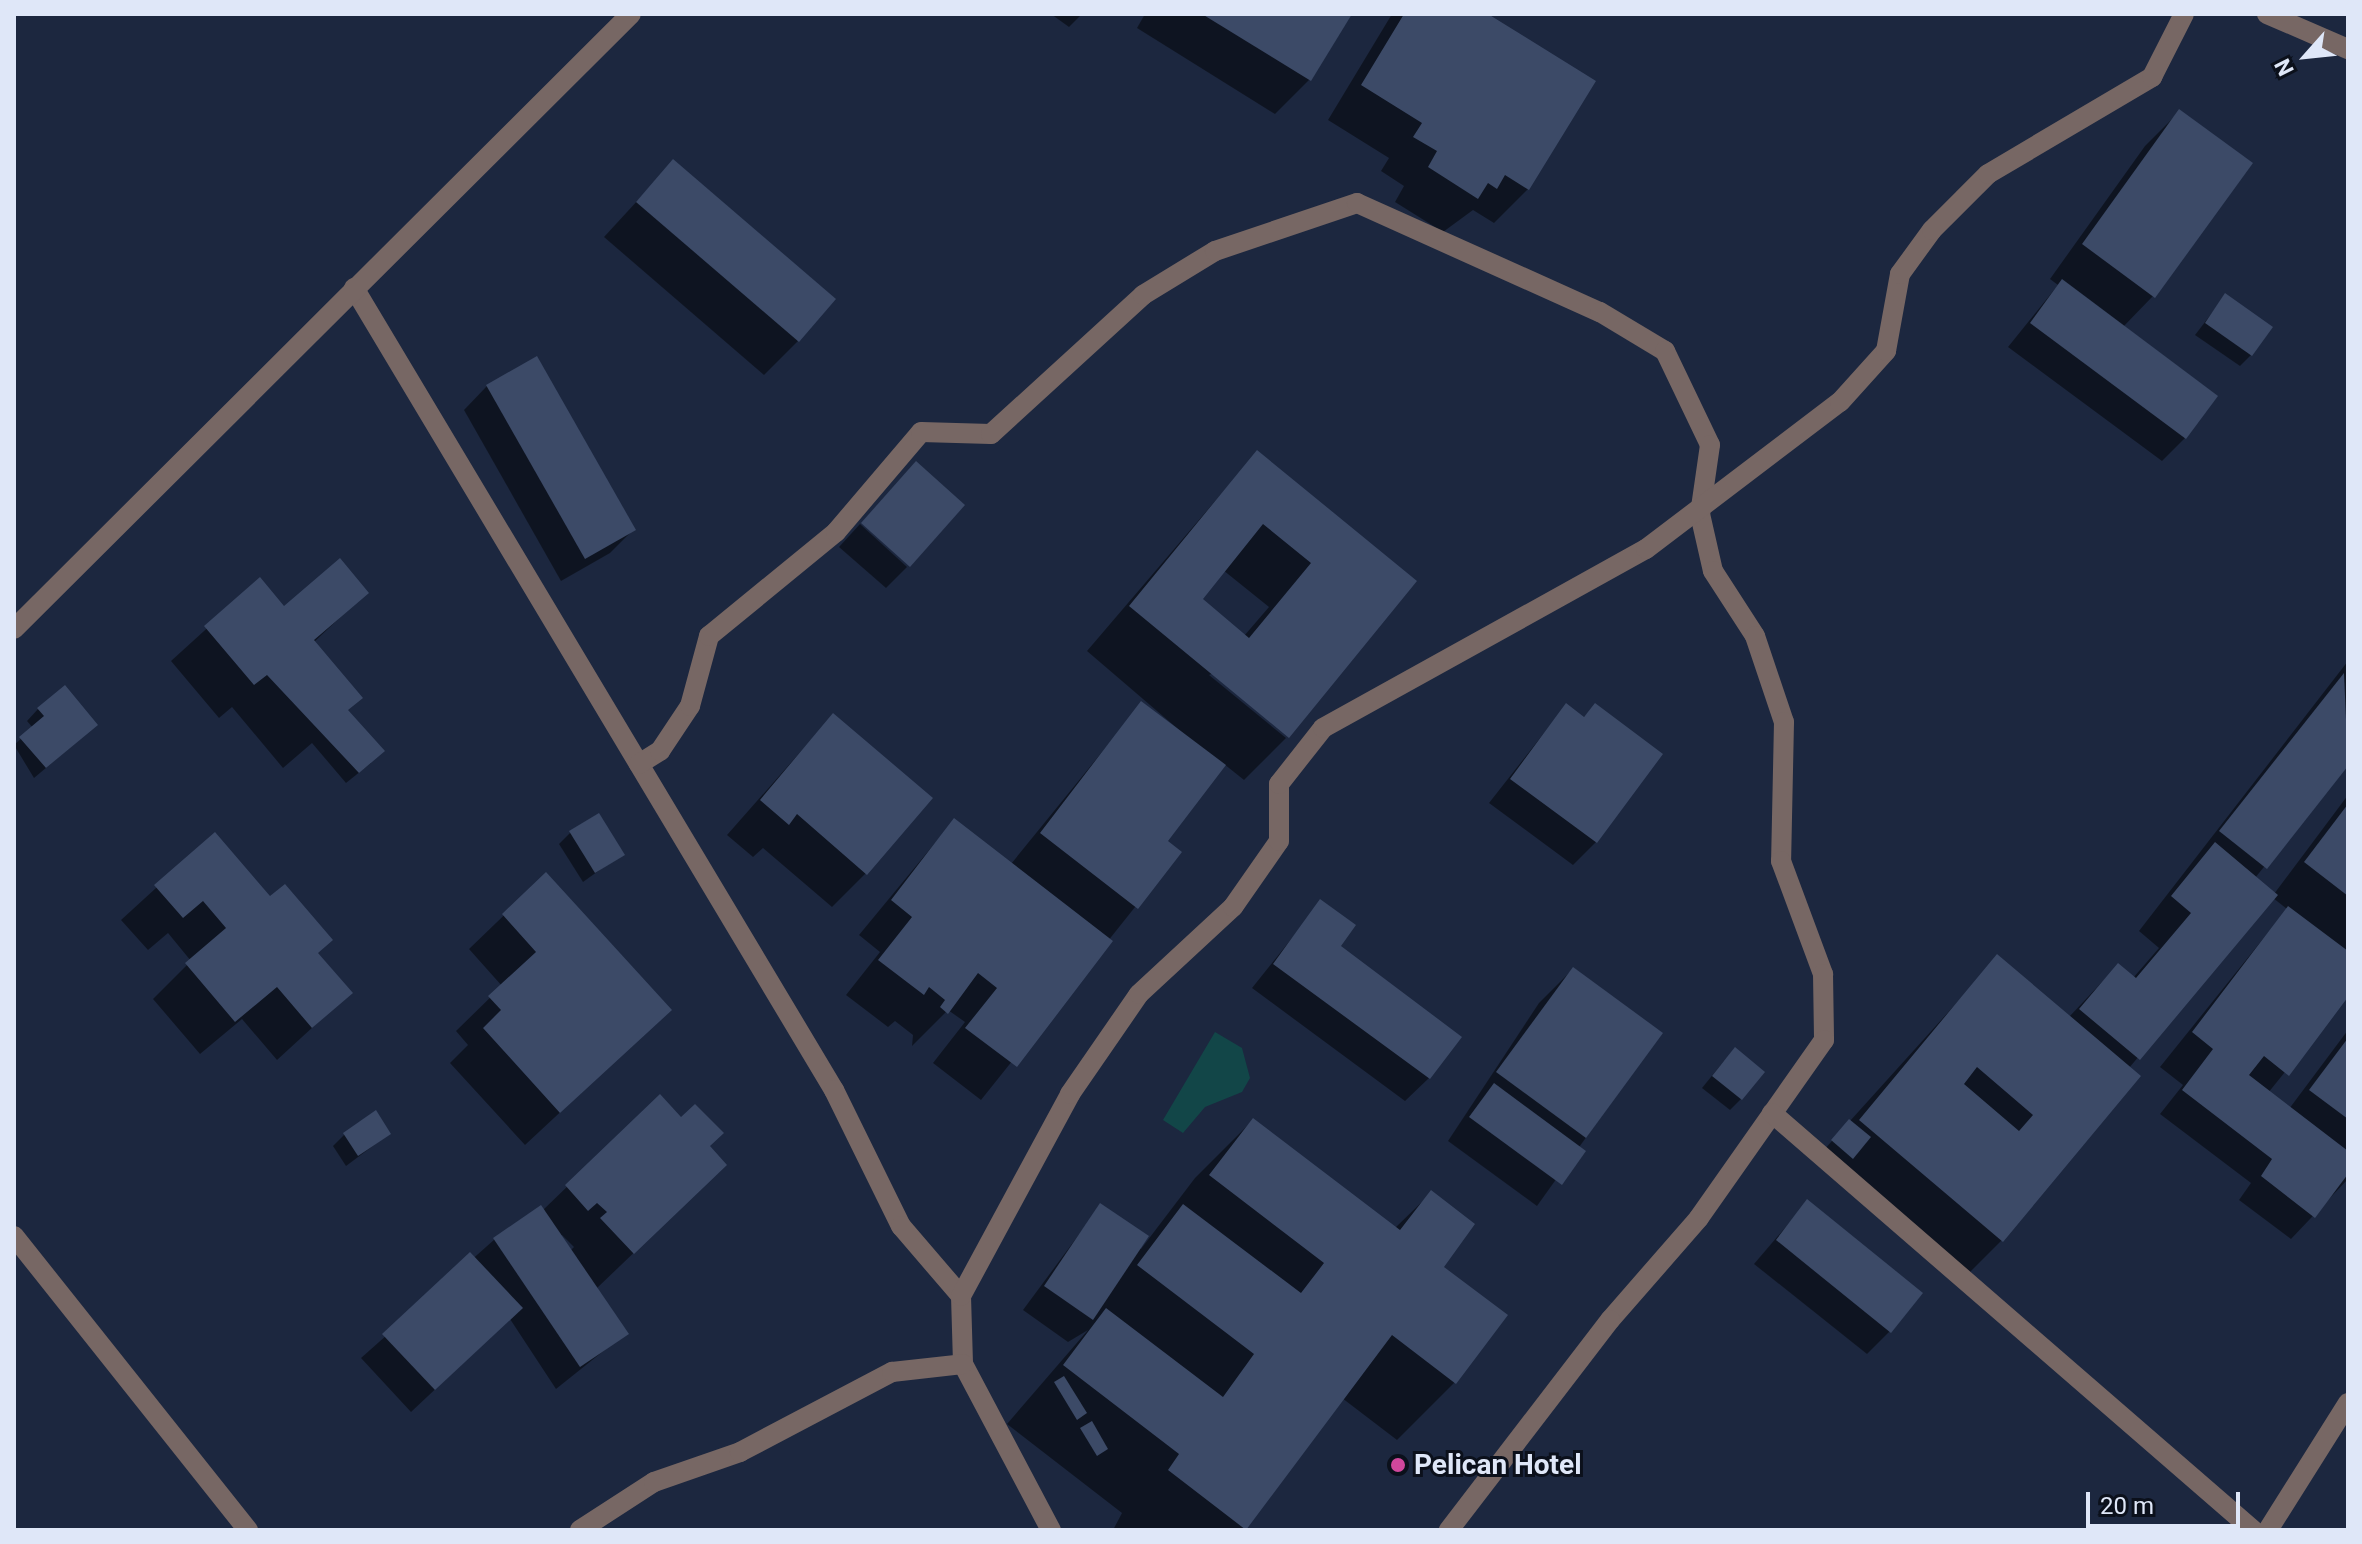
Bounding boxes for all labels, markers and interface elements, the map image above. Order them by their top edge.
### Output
north arrow [2266,16,2346,96]
text: N [2270,55,2299,80]
place label: Pelican Hotel [1414,1448,1582,1482]
marker: Pelican Hotel [1389,1456,1407,1474]
scale bar [2090,1476,2244,1526]
text: 20 m [2100,1492,2154,1520]

